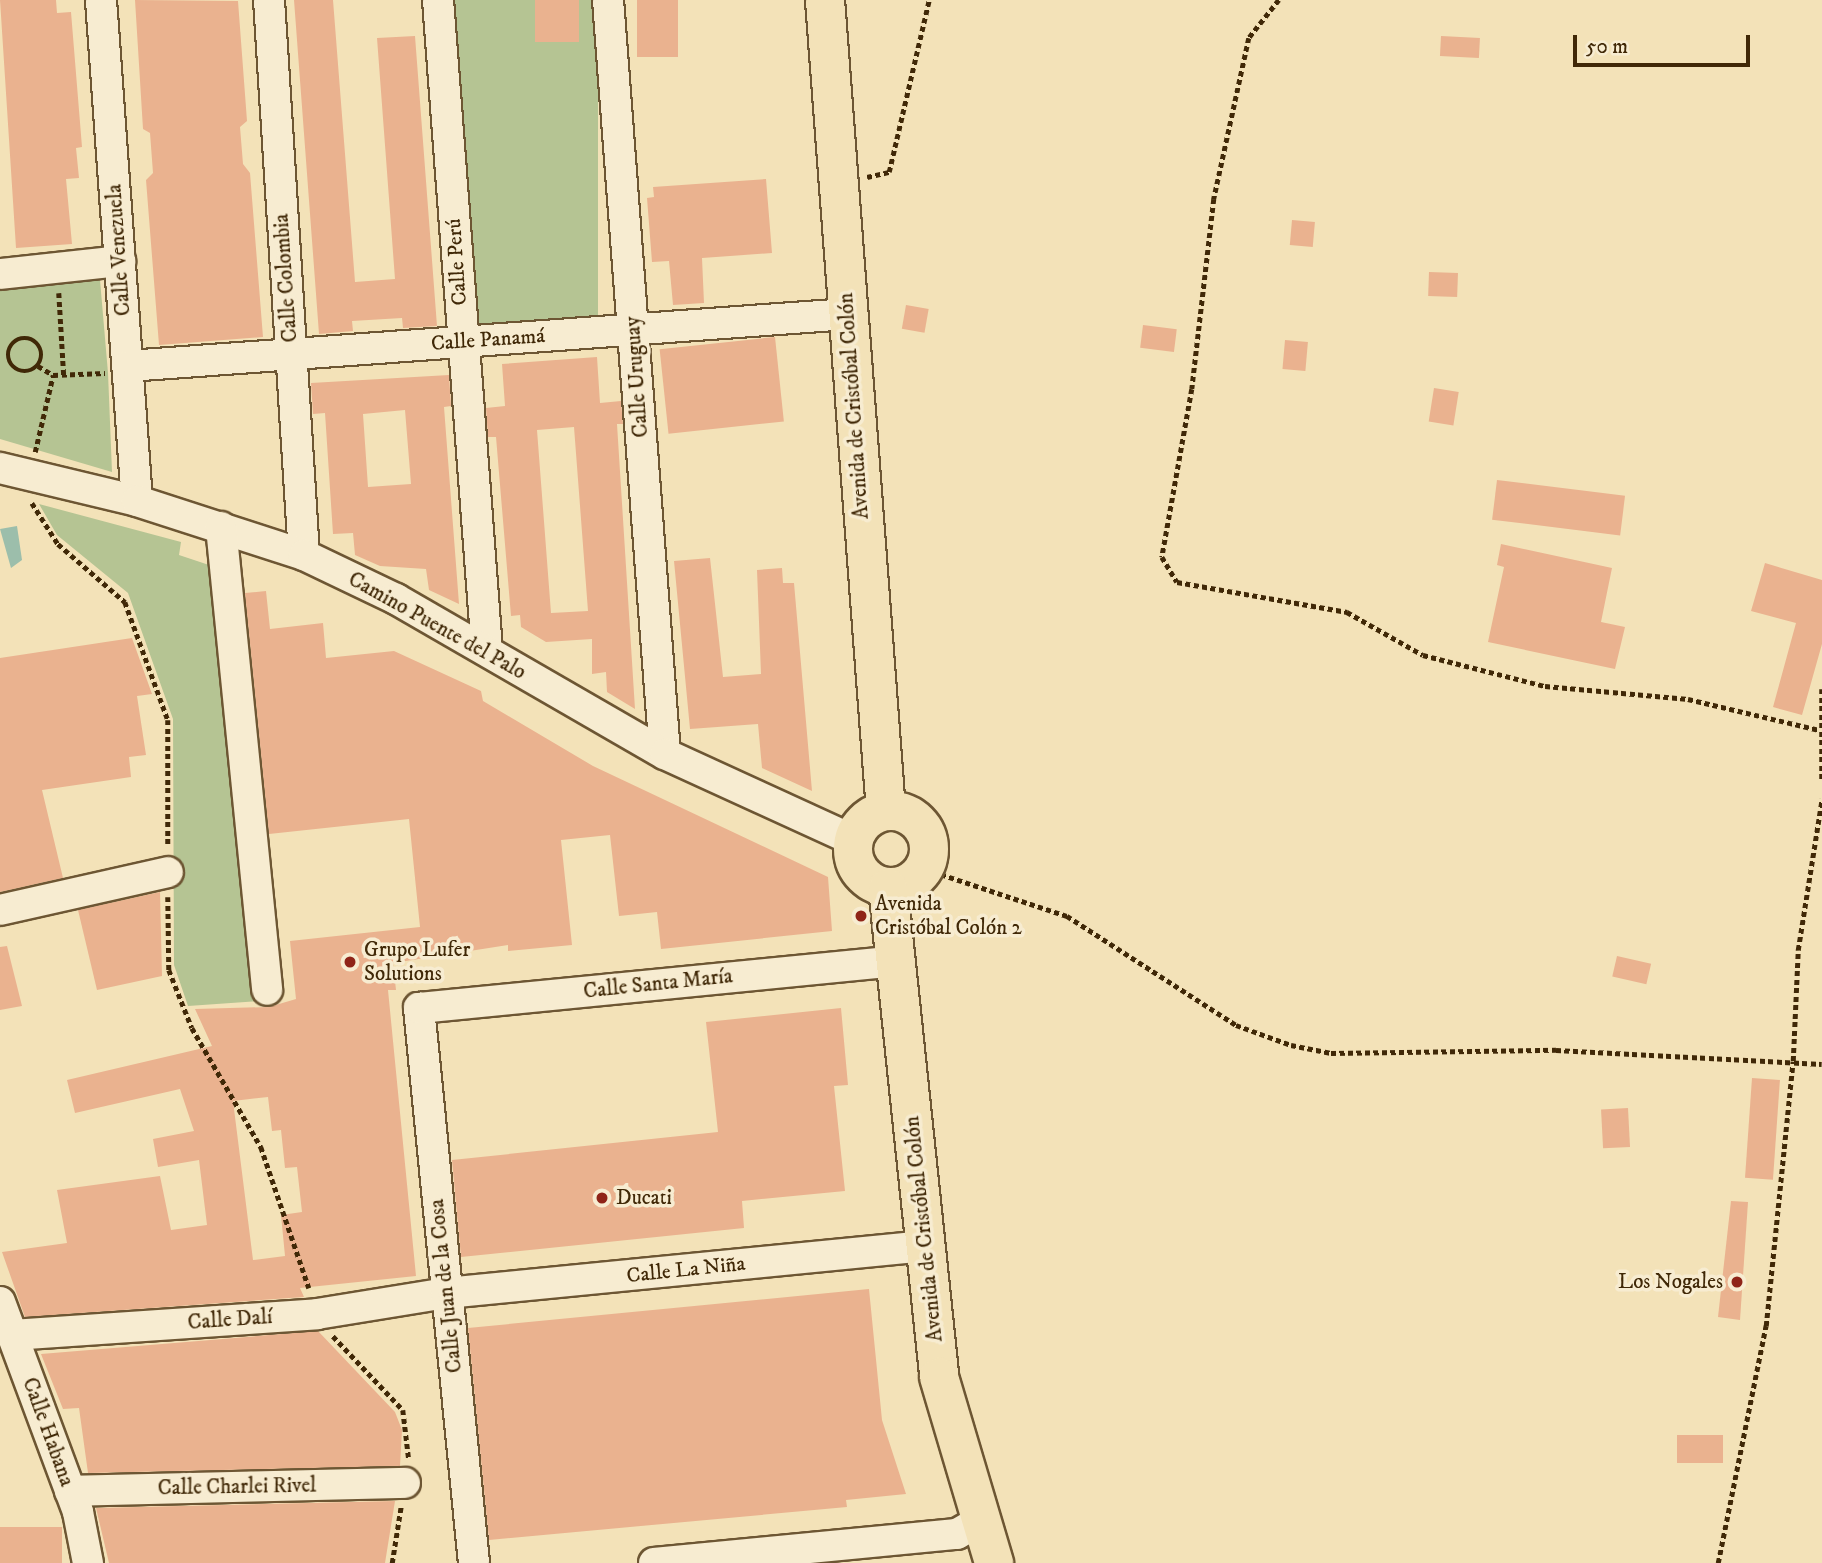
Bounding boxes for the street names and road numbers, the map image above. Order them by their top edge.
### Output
street label: Calle Venezuela [102,183,136,317]
street label: Calle Colombia [269,213,303,343]
street label: Calle Perú [441,218,473,306]
street label: Avenida de Cristóbal Colón [834,292,874,520]
street label: Calle Uruguay [620,316,654,438]
street label: Calle Panamá [430,323,546,357]
street label: Camino Puente del Palo [344,567,530,685]
street label: Calle Santa María [582,964,734,1004]
street label: Avenida de Cristóbal Colón [900,1115,948,1343]
street label: Calle Juan de la Cosa [424,1198,468,1374]
street label: Calle La Niña [625,1251,747,1289]
street label: Calle Dalí [187,1304,273,1336]
street label: Calle Habana [17,1374,79,1490]
street label: Calle Charlei Rivel [157,1473,317,1501]

